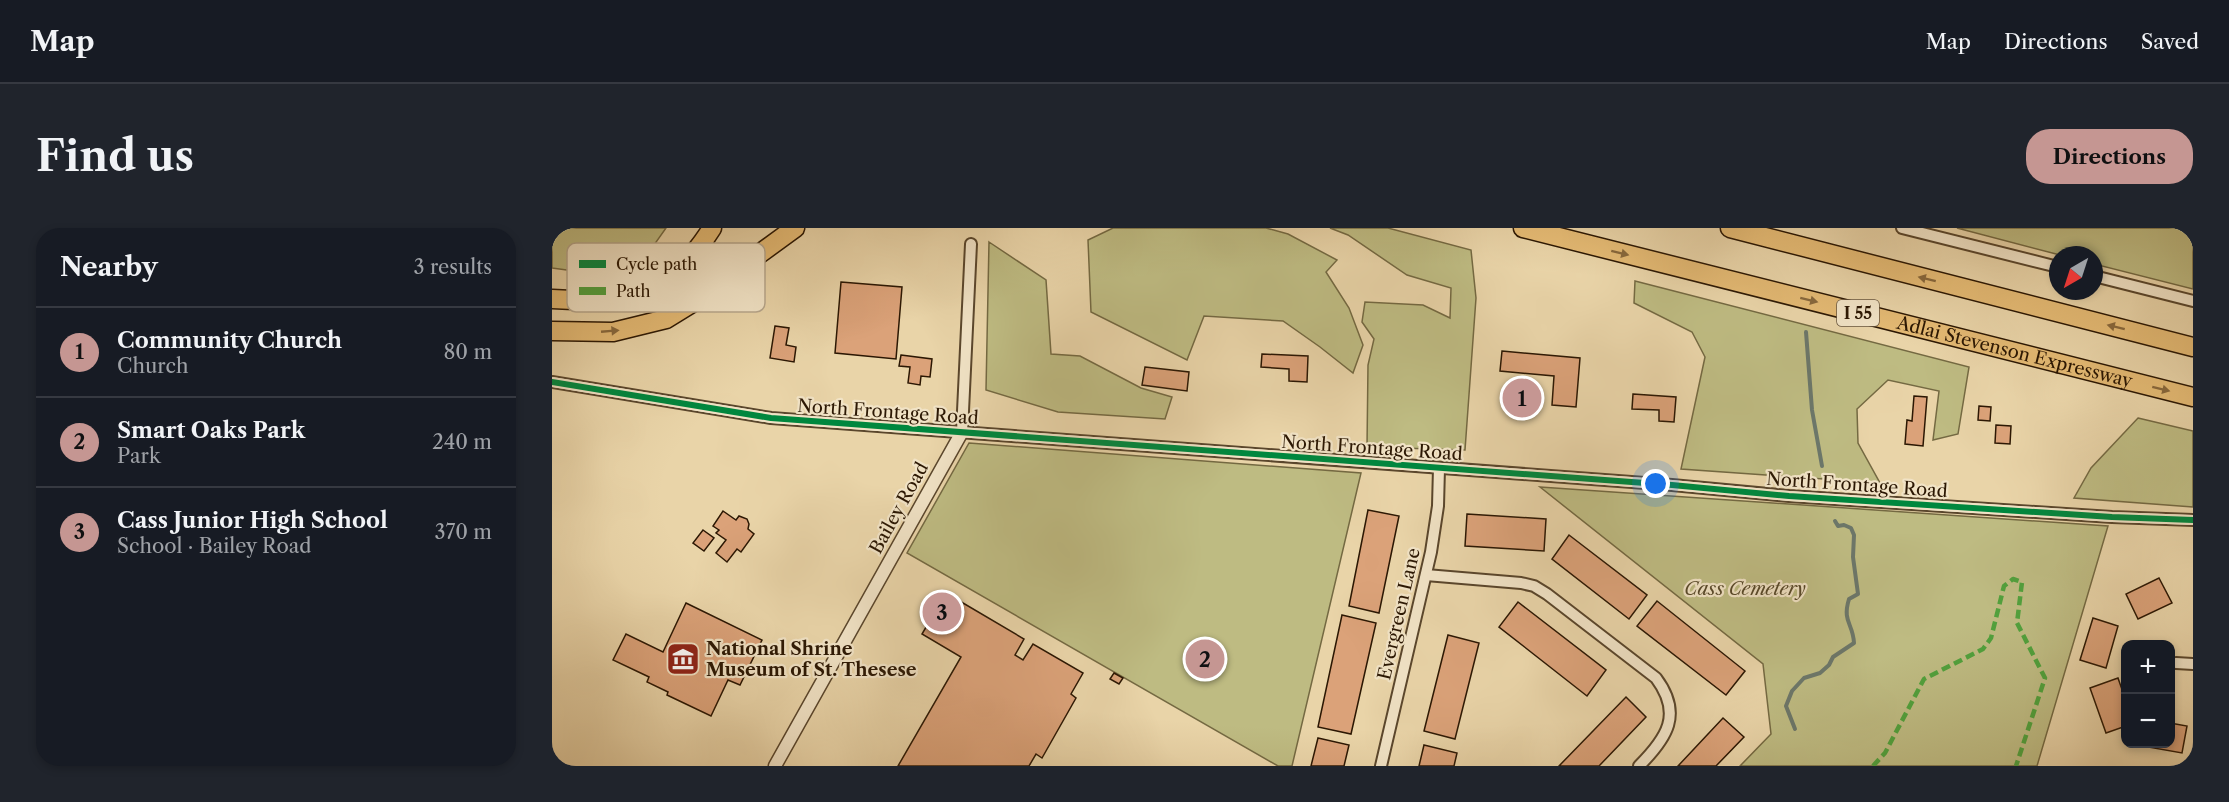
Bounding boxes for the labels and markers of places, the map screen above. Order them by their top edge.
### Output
pin: 1 [1502,376,1542,420]
pin: 3 [922,590,962,634]
pin: 2 [1186,636,1224,682]
place label: National Shrine Museum of St. Thesese [706,638,917,681]
museum icon: National Shrine Museum of St. Thesese [665,641,701,677]

